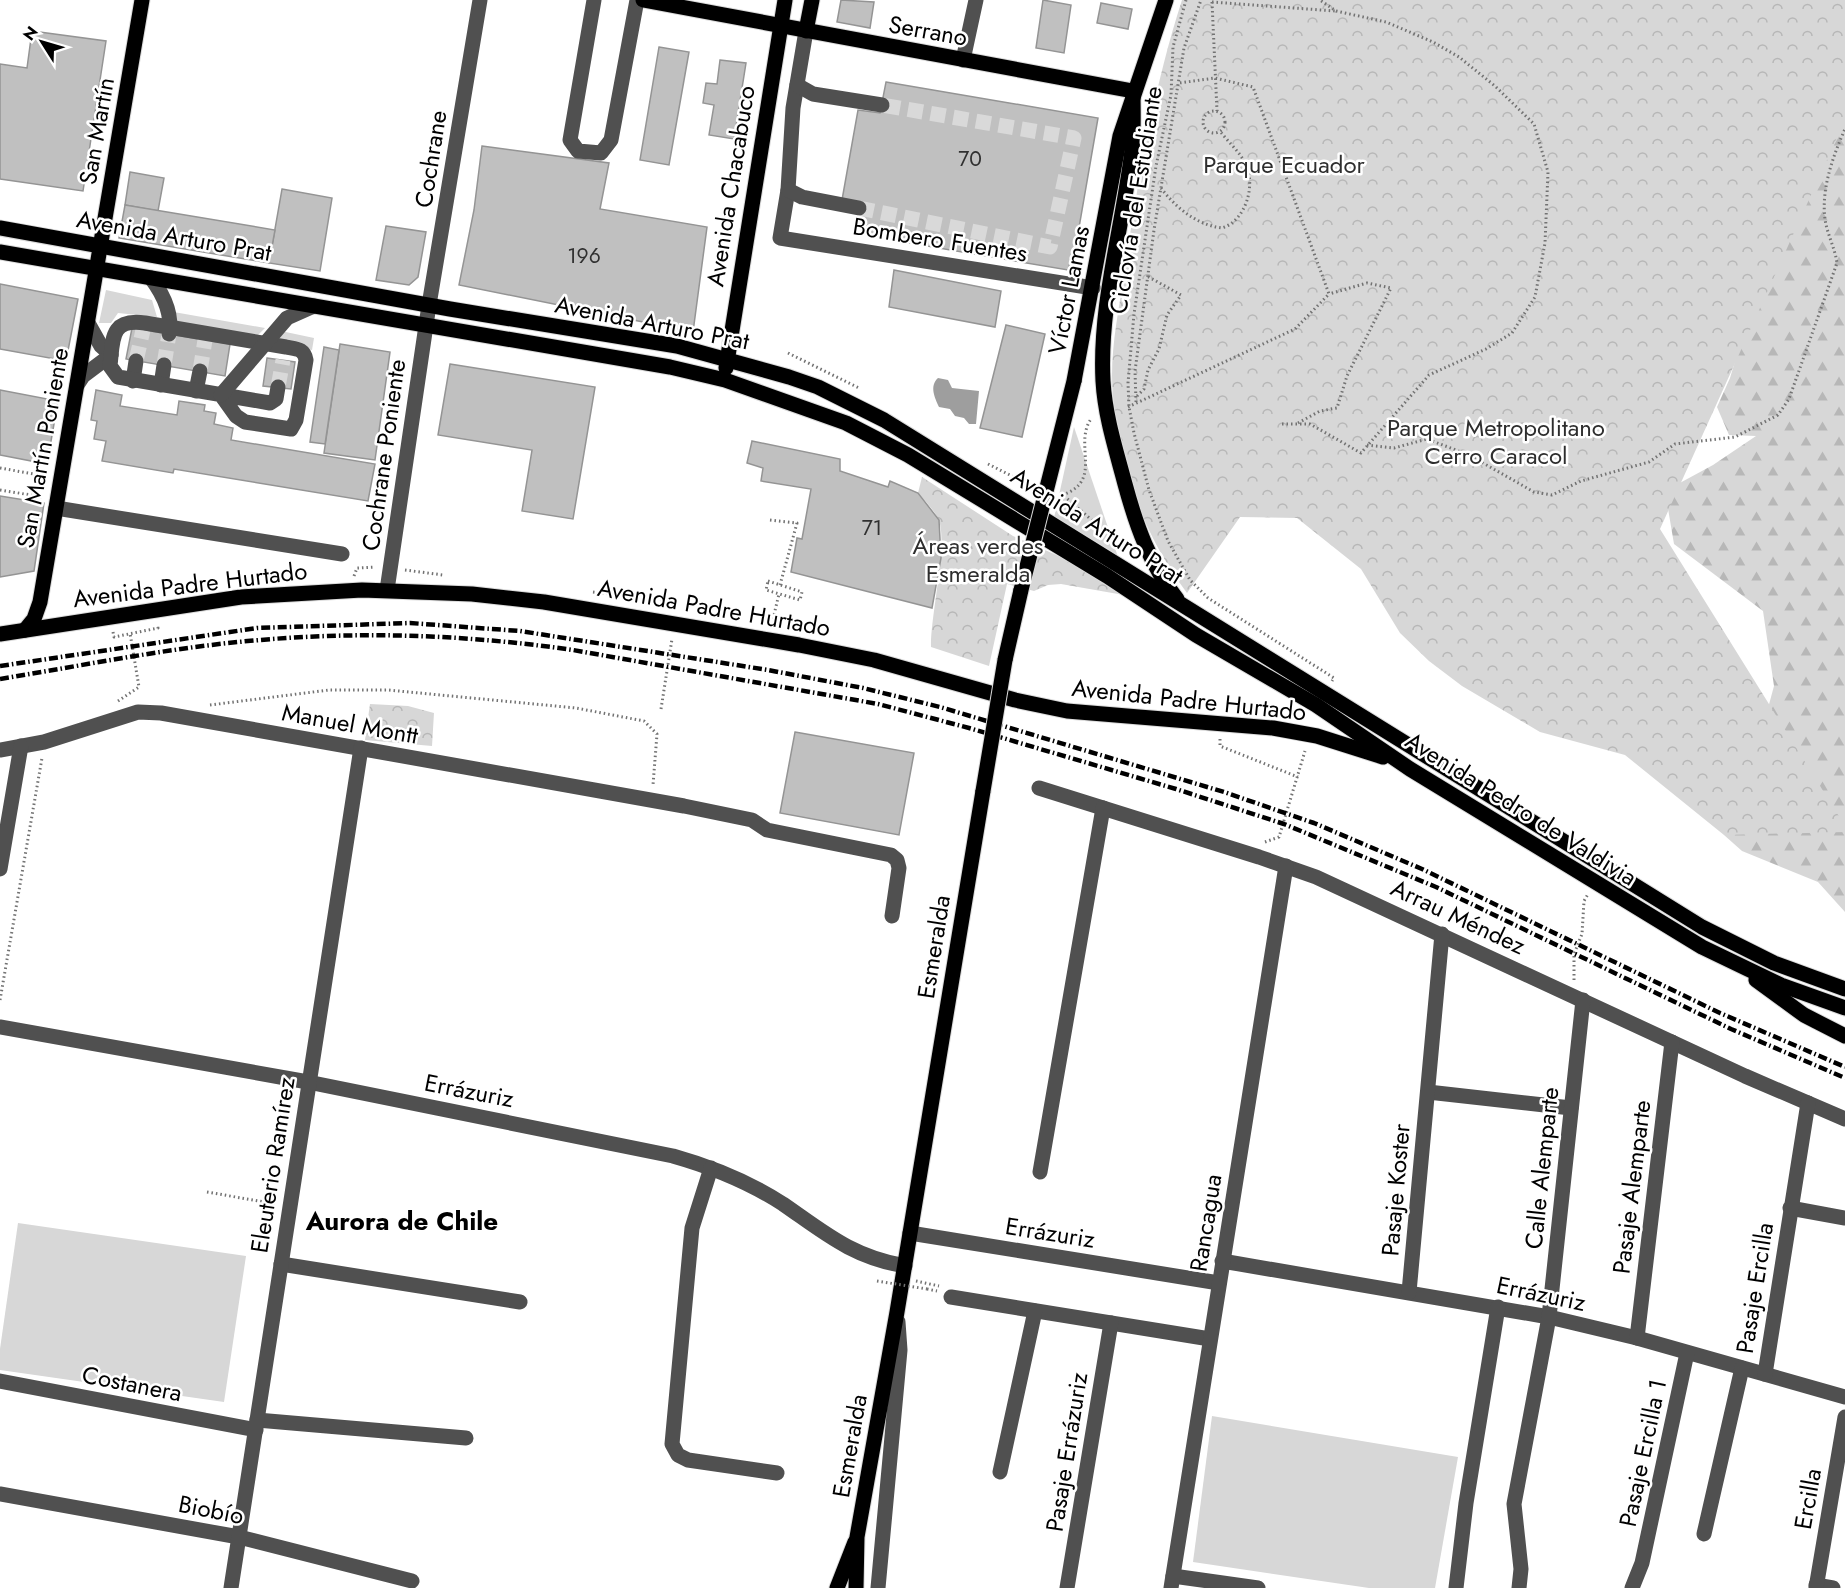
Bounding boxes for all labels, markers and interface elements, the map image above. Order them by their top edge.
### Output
street label: Serrano [886,6,970,55]
north arrow [12,12,72,72]
text: N [17,21,43,45]
street label: San Martín [70,75,123,187]
street label: Avenida Chacabuco [697,83,764,289]
street label: Ciclovía del Estudiante [1100,84,1171,316]
street label: Cochrane [406,108,455,210]
house number: 70 [958,144,982,174]
park label: Parque Ecuador [1203,147,1366,182]
street label: Avenida Arturo Prat [74,201,275,270]
street label: Bombero Fuentes [850,208,1030,271]
street label: Víctor Lamas [1039,223,1098,357]
house number: 196 [567,241,601,271]
street label: Avenida Arturo Prat [552,287,752,359]
street label: San Martín Poniente [8,345,77,551]
street label: Cochrane Poniente [353,357,414,553]
park label: Parque Metropolitano Cerro Caracol [1387,410,1605,473]
street label: Avenida Arturo Prat [1004,458,1190,593]
house number: 71 [862,513,882,543]
park label: Áreas verdes Esmeralda [913,528,1044,591]
street label: Avenida Padre Hurtado [71,553,309,616]
street label: Avenida Padre Hurtado [595,570,833,645]
street label: Avenida Padre Hurtado [1070,670,1308,729]
street label: Manuel Montt [279,694,421,753]
street label: Avenida Pedro de Valdivia [1399,723,1644,894]
street label: Arrau Méndez [1385,870,1531,963]
street label: Esmeralda [908,893,959,1001]
street label: Errázuriz [421,1065,517,1116]
street label: Eleuterio Ramírez [241,1075,304,1255]
street label: Calle Alemparte [1516,1085,1567,1251]
street label: Pasaje Alemparte [1603,1098,1660,1276]
street label: Pasaje Koster [1372,1122,1419,1258]
street label: Rancagua [1181,1172,1230,1274]
district label: Aurora de Chile [305,1202,498,1240]
street label: Errázuriz [1003,1208,1097,1257]
street label: Pasaje Ercilla [1727,1220,1782,1356]
street label: Errázuriz [1493,1267,1589,1320]
street label: Costanera [79,1357,185,1410]
street label: Pasaje Errázuriz [1037,1370,1096,1534]
street label: Pasaje Ercilla 1 [1610,1376,1675,1530]
street label: Esmeralda [823,1391,876,1500]
street label: Ercilla [1785,1466,1830,1532]
street label: Biobío [175,1486,247,1533]

